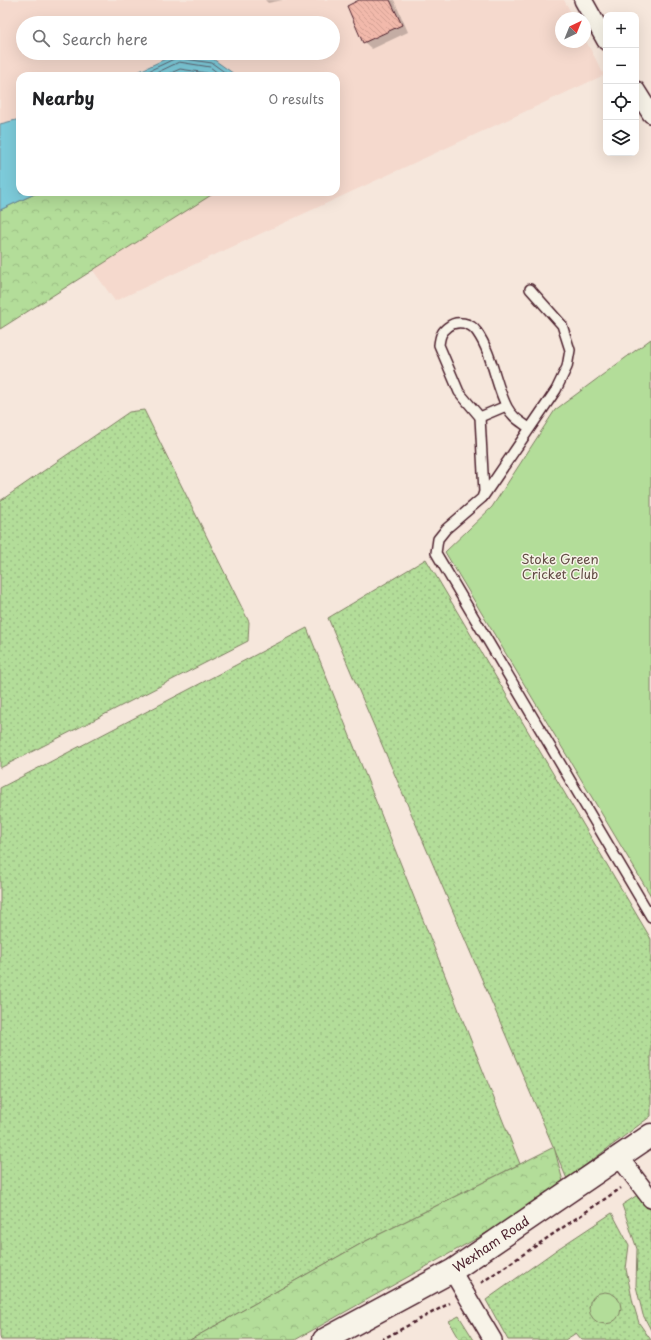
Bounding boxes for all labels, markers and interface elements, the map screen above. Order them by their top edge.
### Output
north arrow [555,12,591,48]
map controls [603,12,639,156]
button: + [603,12,639,48]
search box [16,16,340,60]
icon: search [30,27,52,49]
text: Search here [62,27,148,50]
button: − [603,48,639,84]
button: locate [603,84,639,120]
text: Nearby [32,85,94,111]
text: 0 results [269,89,324,108]
button: layers [603,120,639,156]
park label: Stoke Green Cricket Club [521,549,599,583]
street label: Wexham Road [449,1211,533,1276]

